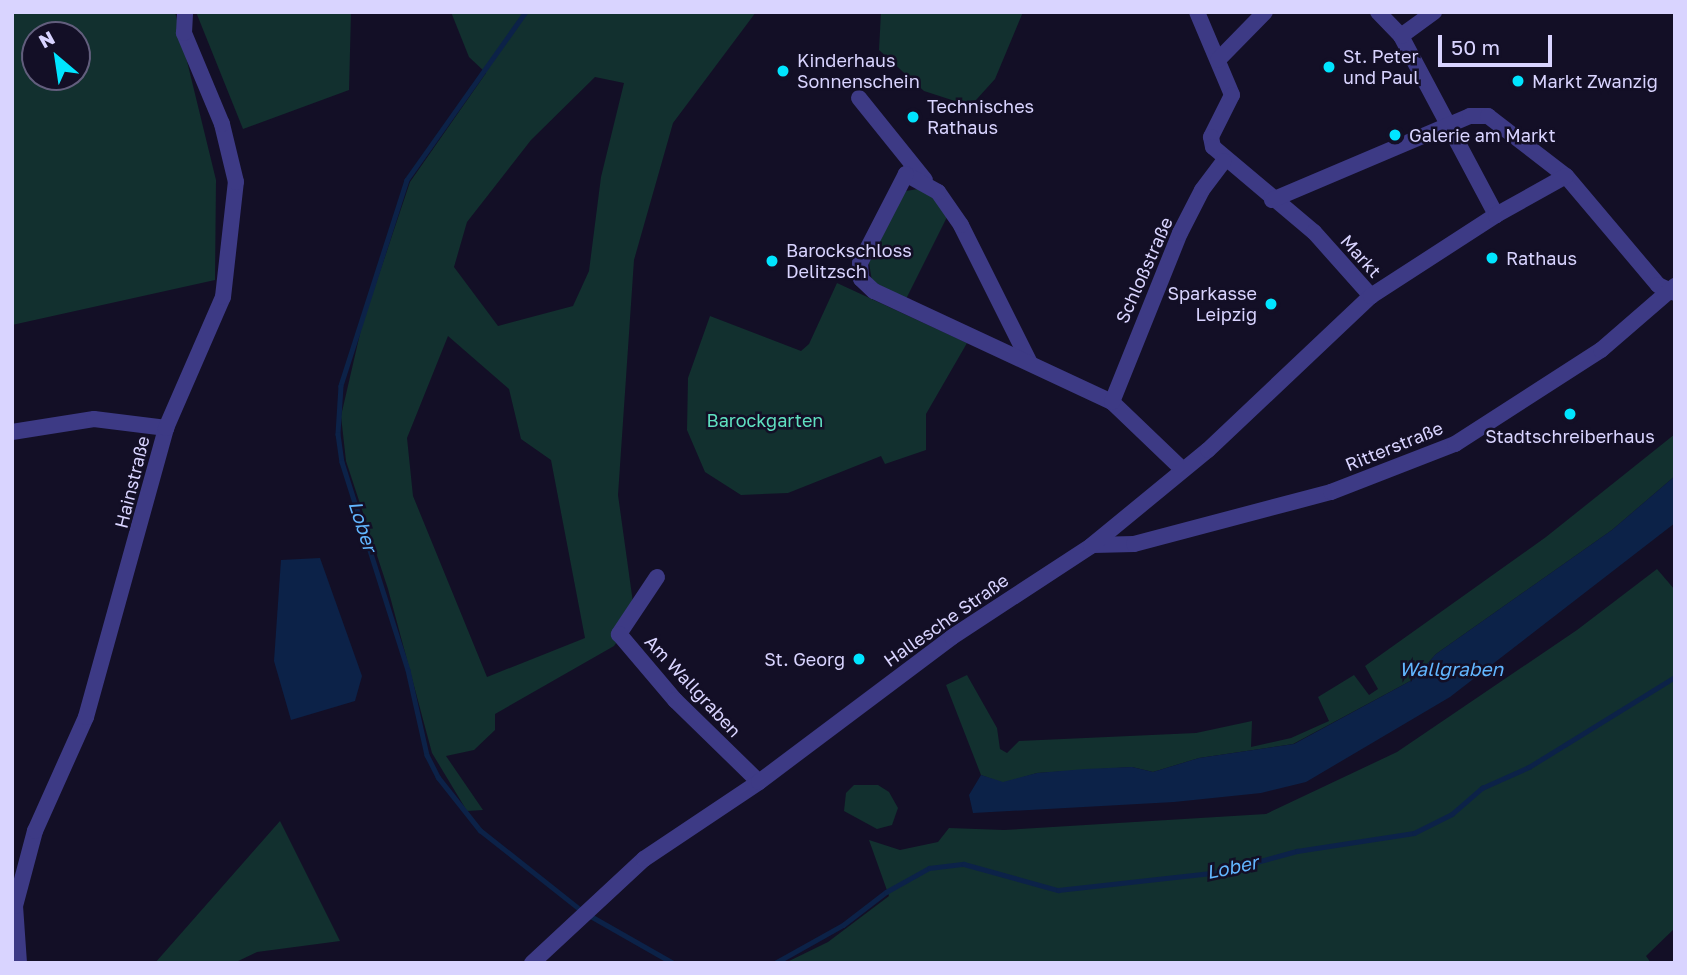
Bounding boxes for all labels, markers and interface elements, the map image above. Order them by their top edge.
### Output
north arrow [21,21,91,91]
scale bar [1442,21,1556,65]
text: N [35,25,58,53]
text: 50 m [1451,34,1500,60]
place label: St. Peter und Paul [1343,46,1419,88]
place label: Kinderhaus Sonnenschein [797,50,920,92]
marker: St. Peter und Paul [1321,59,1337,75]
marker: Kinderhaus Sonnenschein [775,63,791,79]
place label: Markt Zwanzig [1532,70,1658,92]
marker: Markt Zwanzig [1510,73,1526,89]
place label: Technisches Rathaus [927,96,1034,138]
marker: Technisches Rathaus [905,109,921,125]
place label: Galerie am Markt [1409,124,1556,146]
marker: Galerie am Markt [1387,127,1403,143]
street label: Schloßstraße [1111,214,1177,326]
street label: Markt [1336,230,1386,282]
place label: Barockschloss Delitzsch [786,240,912,282]
place label: Rathaus [1506,247,1577,269]
marker: Rathaus [1484,250,1500,266]
marker: Barockschloss Delitzsch [764,253,780,269]
place label: Sparkasse Leipzig [1168,283,1257,326]
marker: Sparkasse Leipzig [1263,296,1279,312]
marker: Stadtschreiberhaus [1562,406,1578,422]
park label: Barockgarten [707,409,823,431]
street label: Ritterstraße [1342,417,1446,475]
place label: Stadtschreiberhaus [1485,425,1655,447]
street label: Hainstraße [110,434,154,530]
water label: Lober [344,498,382,554]
street label: Hallesche Straße [879,569,1013,671]
street label: Am Wallgraben [640,631,746,741]
place label: St. Georg [764,648,845,670]
marker: St. Georg [851,651,867,667]
water label: Wallgraben [1399,658,1503,680]
water label: Lober [1204,850,1260,884]

